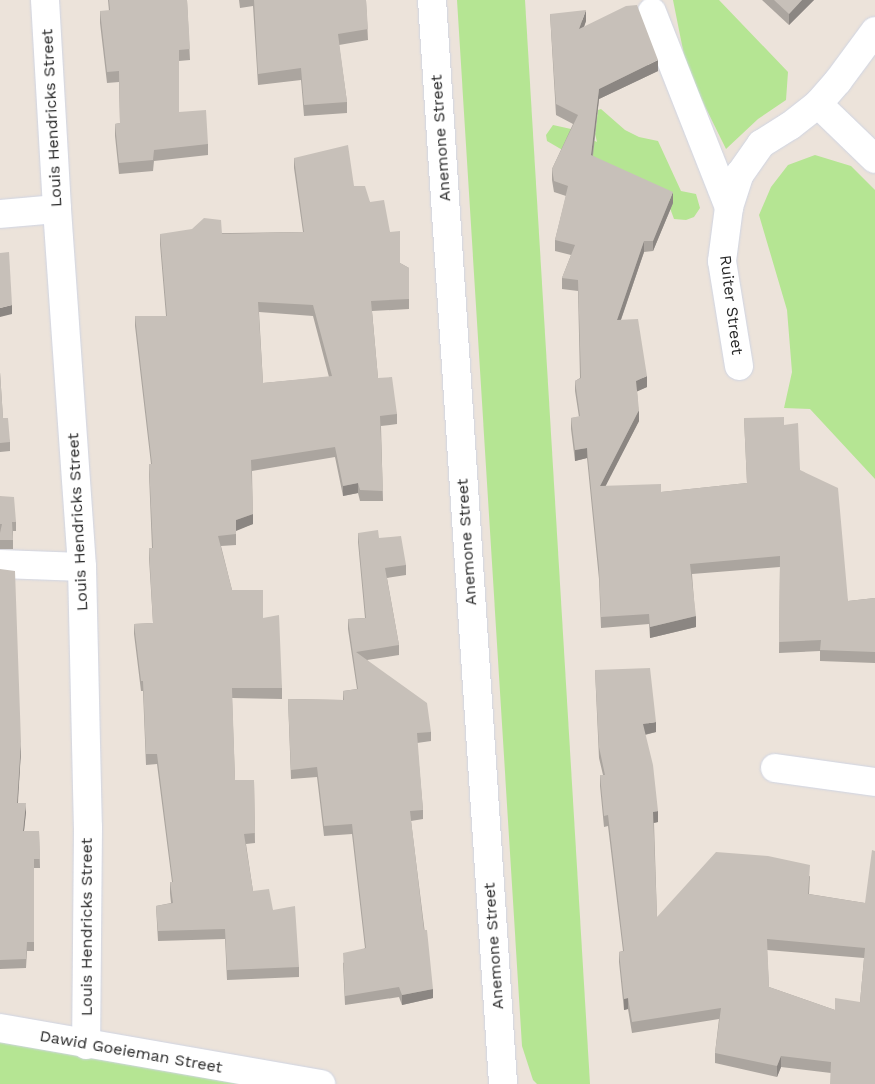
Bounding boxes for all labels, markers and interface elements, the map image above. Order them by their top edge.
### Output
street label: Louis Hendricks Street [38,28,66,208]
street label: Anemone Street [427,74,455,202]
street label: Ruiter Street [715,254,747,356]
street label: Louis Hendricks Street [64,432,92,612]
street label: Anemone Street [453,478,481,606]
street label: Louis Hendricks Street [77,838,97,1016]
street label: Anemone Street [480,882,508,1010]
street label: Dawid Goeieman Street [38,1026,224,1078]

